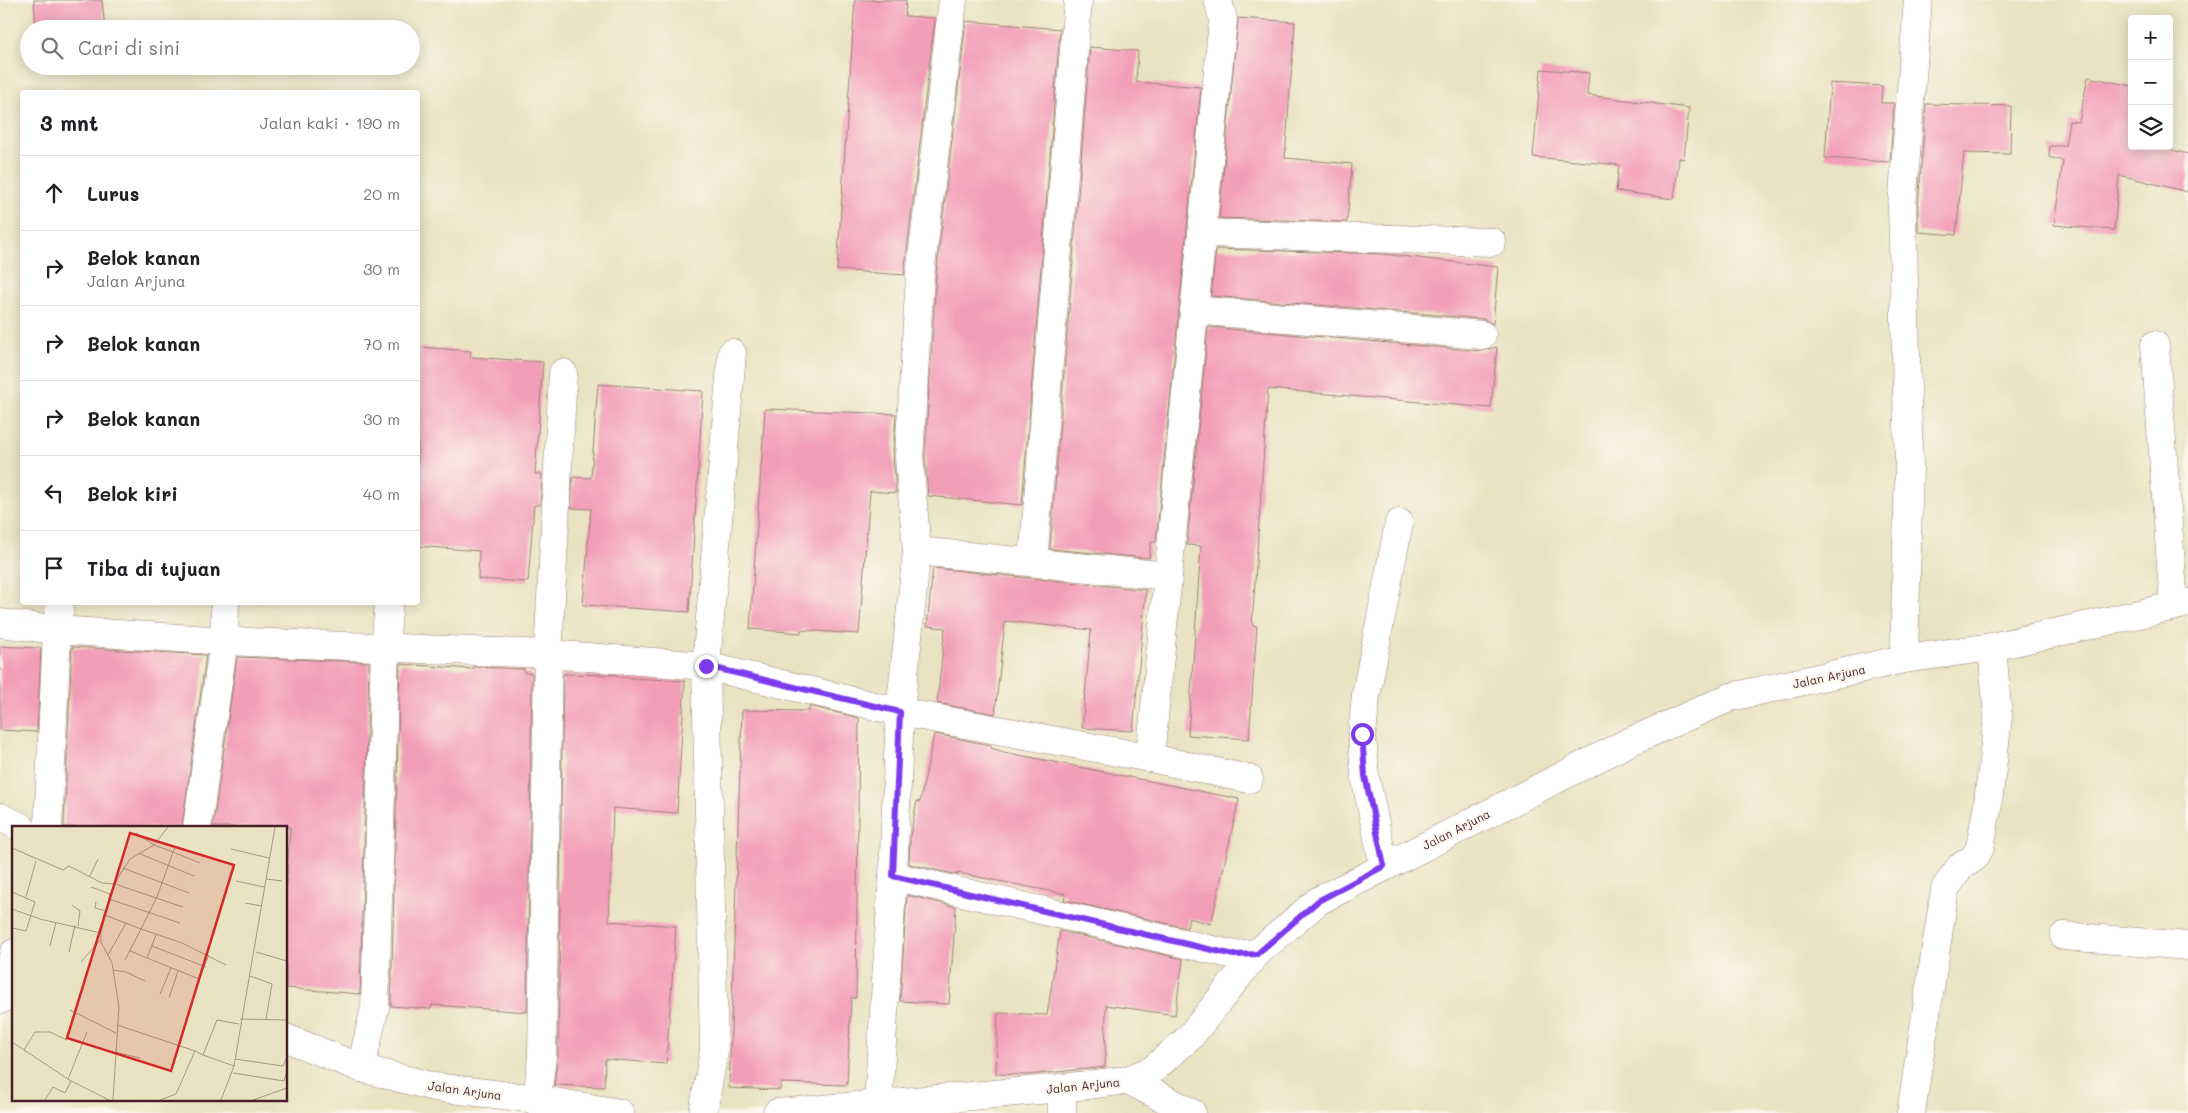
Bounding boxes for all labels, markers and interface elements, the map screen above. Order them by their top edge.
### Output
map controls [2128,15,2173,150]
button: + [2128,15,2173,60]
search box [20,20,420,75]
icon: search [38,34,66,62]
text: Cari di sini [78,35,180,60]
button: − [2128,60,2173,105]
button: layers [2128,105,2173,150]
text: 3 mnt [40,109,98,136]
text: Jalan kaki · 190 m [260,112,400,133]
icon: ahead [40,179,68,207]
text: Lurus [87,181,139,206]
text: 20 m [363,183,400,204]
text: Belok kanan [87,245,200,270]
icon: right [40,254,68,282]
text: 30 m [363,258,400,279]
text: Jalan Arjuna [87,270,186,291]
icon: right [40,329,68,357]
text: Belok kanan [87,331,200,356]
text: 70 m [363,333,400,354]
icon: right [40,404,68,432]
text: Belok kanan [87,406,200,431]
text: 30 m [363,408,400,429]
icon: left [40,479,68,507]
text: Belok kiri [87,481,178,506]
text: 40 m [363,483,400,504]
icon: arrive [40,554,68,582]
text: Tiba di tujuan [87,556,220,581]
route end [695,655,718,678]
street label: Jalan Arjuna [1791,660,1867,692]
route start [1351,723,1374,746]
street label: Jalan Arjuna [1419,805,1493,853]
inset map [12,826,288,1100]
street label: Jalan Arjuna [1045,1073,1121,1097]
street label: Jalan Arjuna [427,1077,503,1103]

